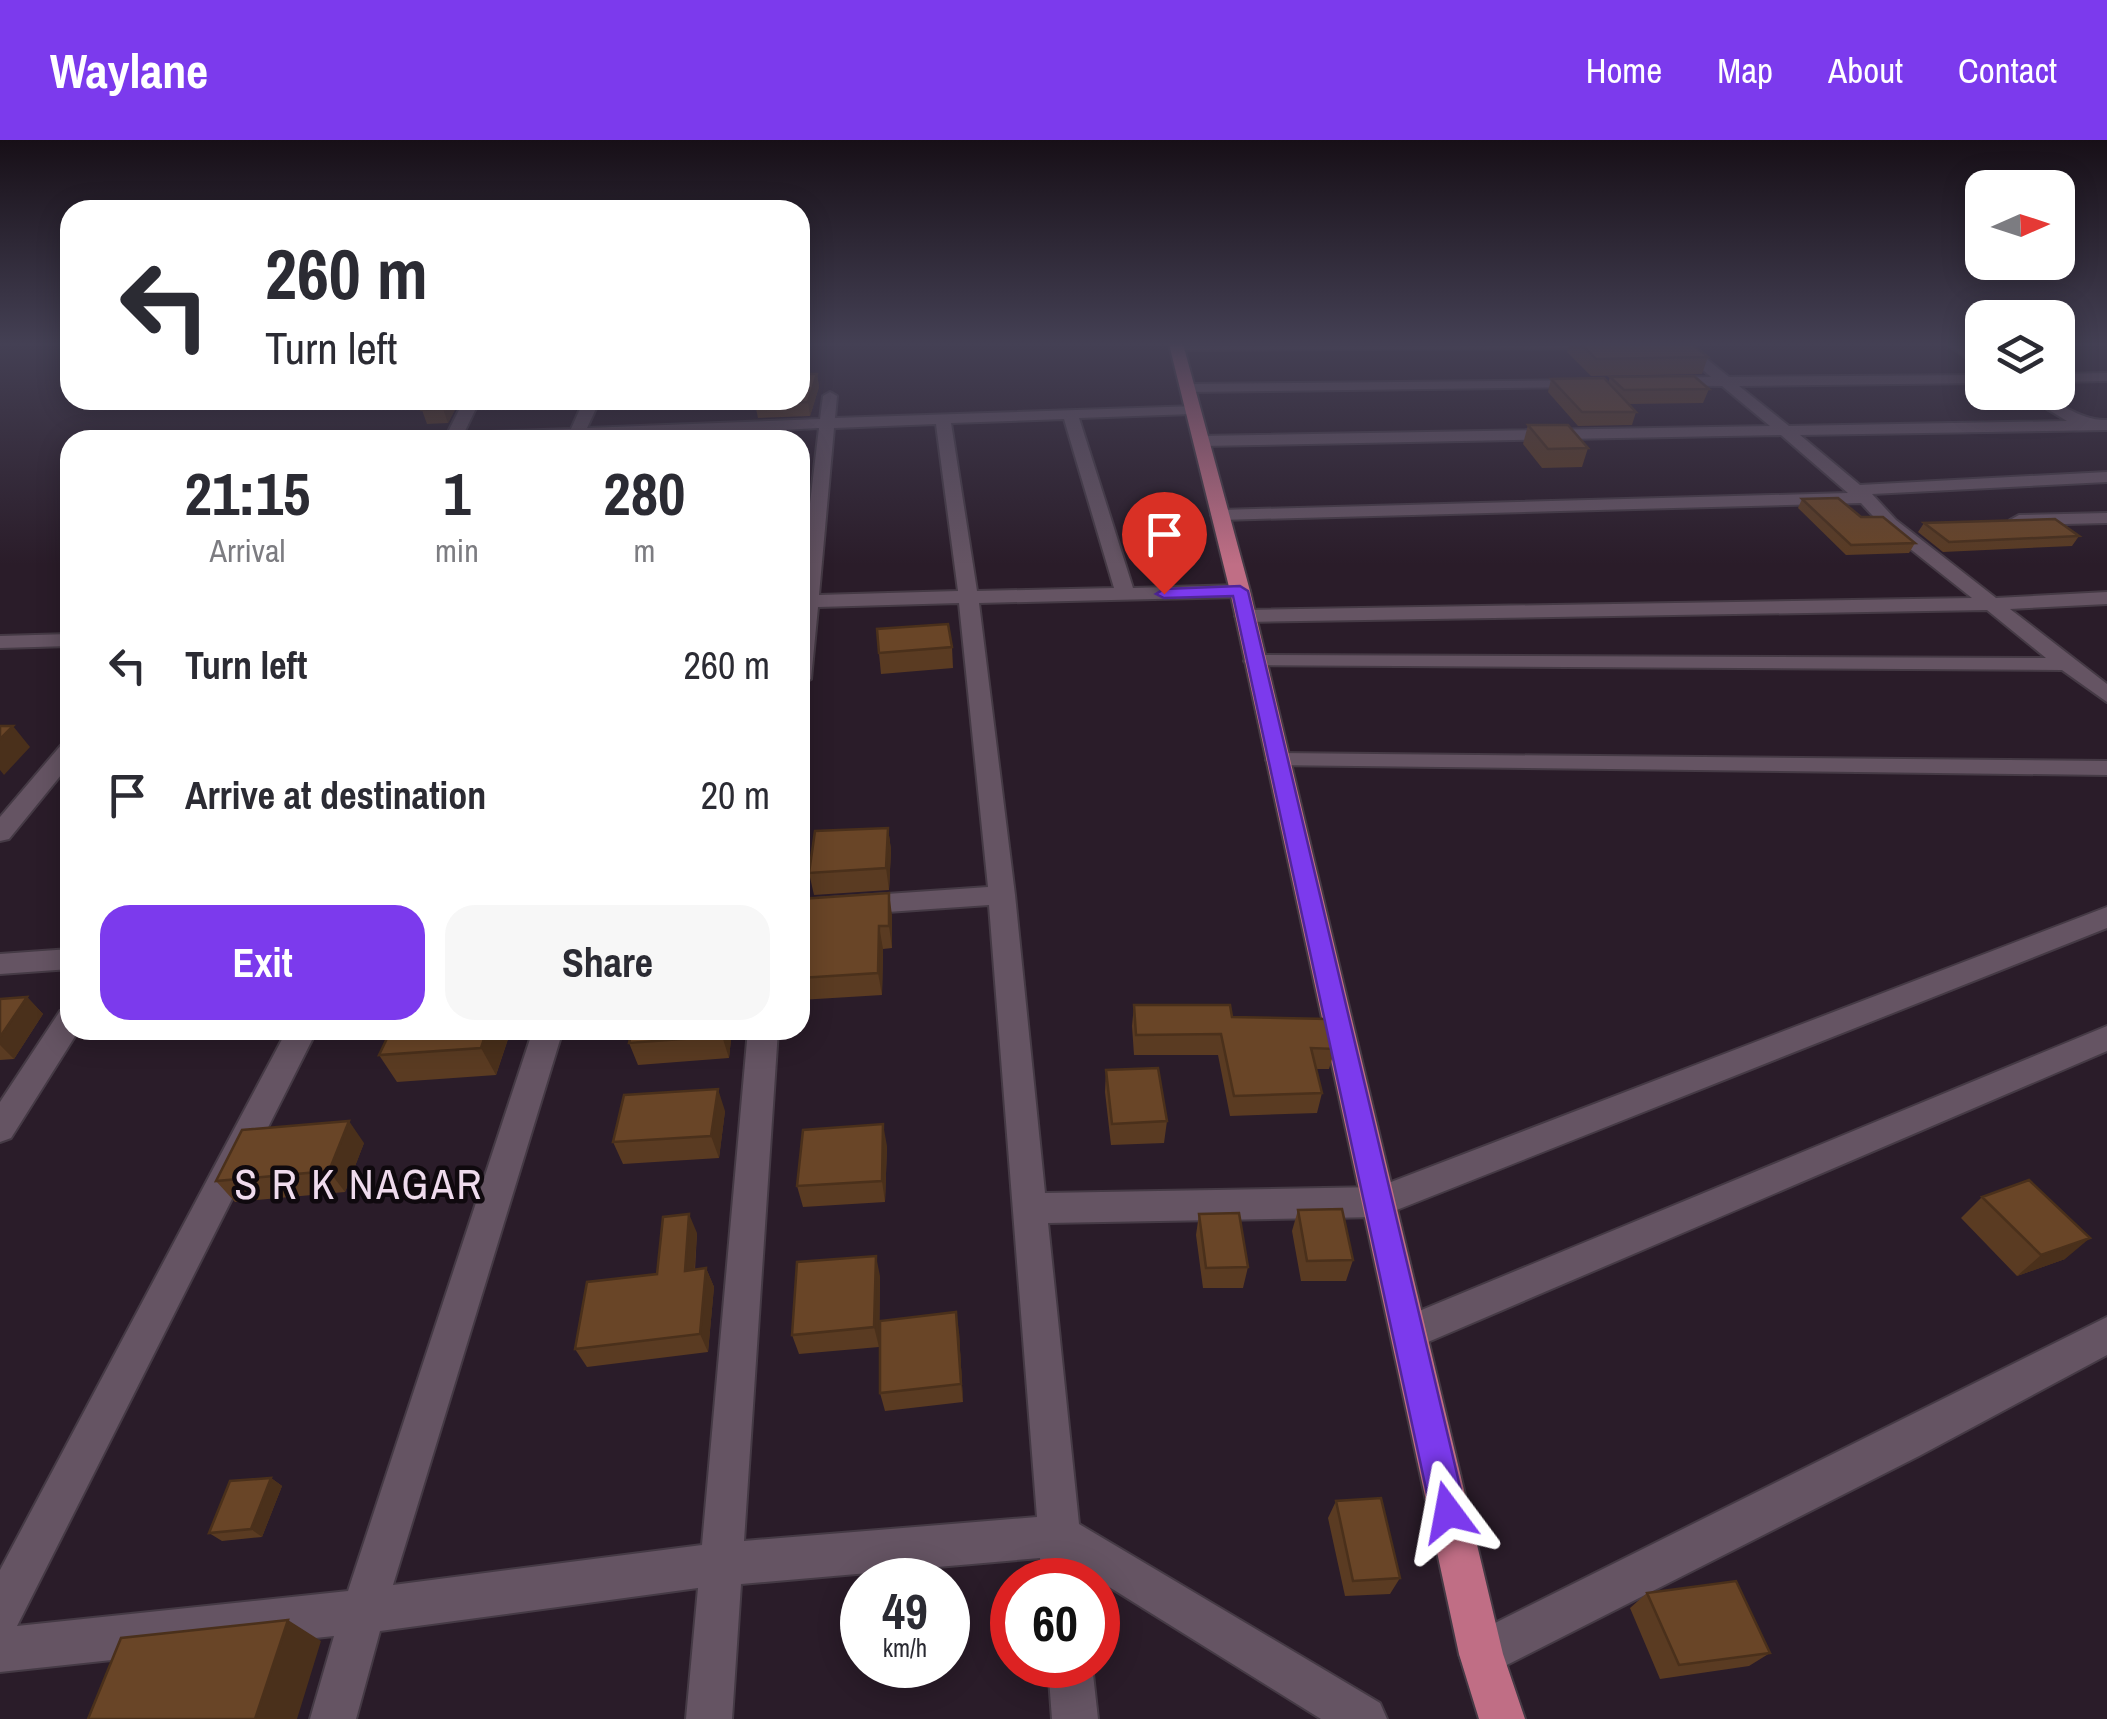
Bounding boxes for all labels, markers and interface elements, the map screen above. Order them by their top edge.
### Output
text: Waylane [50,38,208,103]
text: Home [1586,47,1662,94]
text: Map [1717,47,1773,94]
text: About [1828,47,1903,94]
text: Contact [1958,47,2057,94]
north arrow [1965,170,2075,280]
map controls [1965,170,2075,410]
text: 260 m [265,227,428,321]
icon: left [100,240,230,370]
button: layers [1965,300,2075,410]
text: Turn left [265,317,397,378]
text: 21:15 [185,453,310,534]
text: 1 [443,453,471,534]
text: 280 [603,453,685,534]
pin [1122,492,1207,595]
icon: arrive [1137,507,1192,562]
text: Arrival [210,529,285,572]
text: min [435,529,479,572]
text: m [633,529,655,572]
icon: left [100,638,155,693]
text: Turn left [185,640,307,691]
text: 260 m [683,640,770,691]
icon: arrive [100,768,155,823]
text: Arrive at destination [185,770,486,821]
text: 20 m [701,770,770,821]
button: Exit [100,905,425,1020]
button: Share [445,905,770,1020]
district label: S R K NAGAR [234,1156,484,1212]
position arrow [1396,1460,1500,1564]
speed limit sign: 60 [990,1558,1120,1688]
text: 49 [882,1577,928,1645]
text: km/h [883,1631,927,1665]

